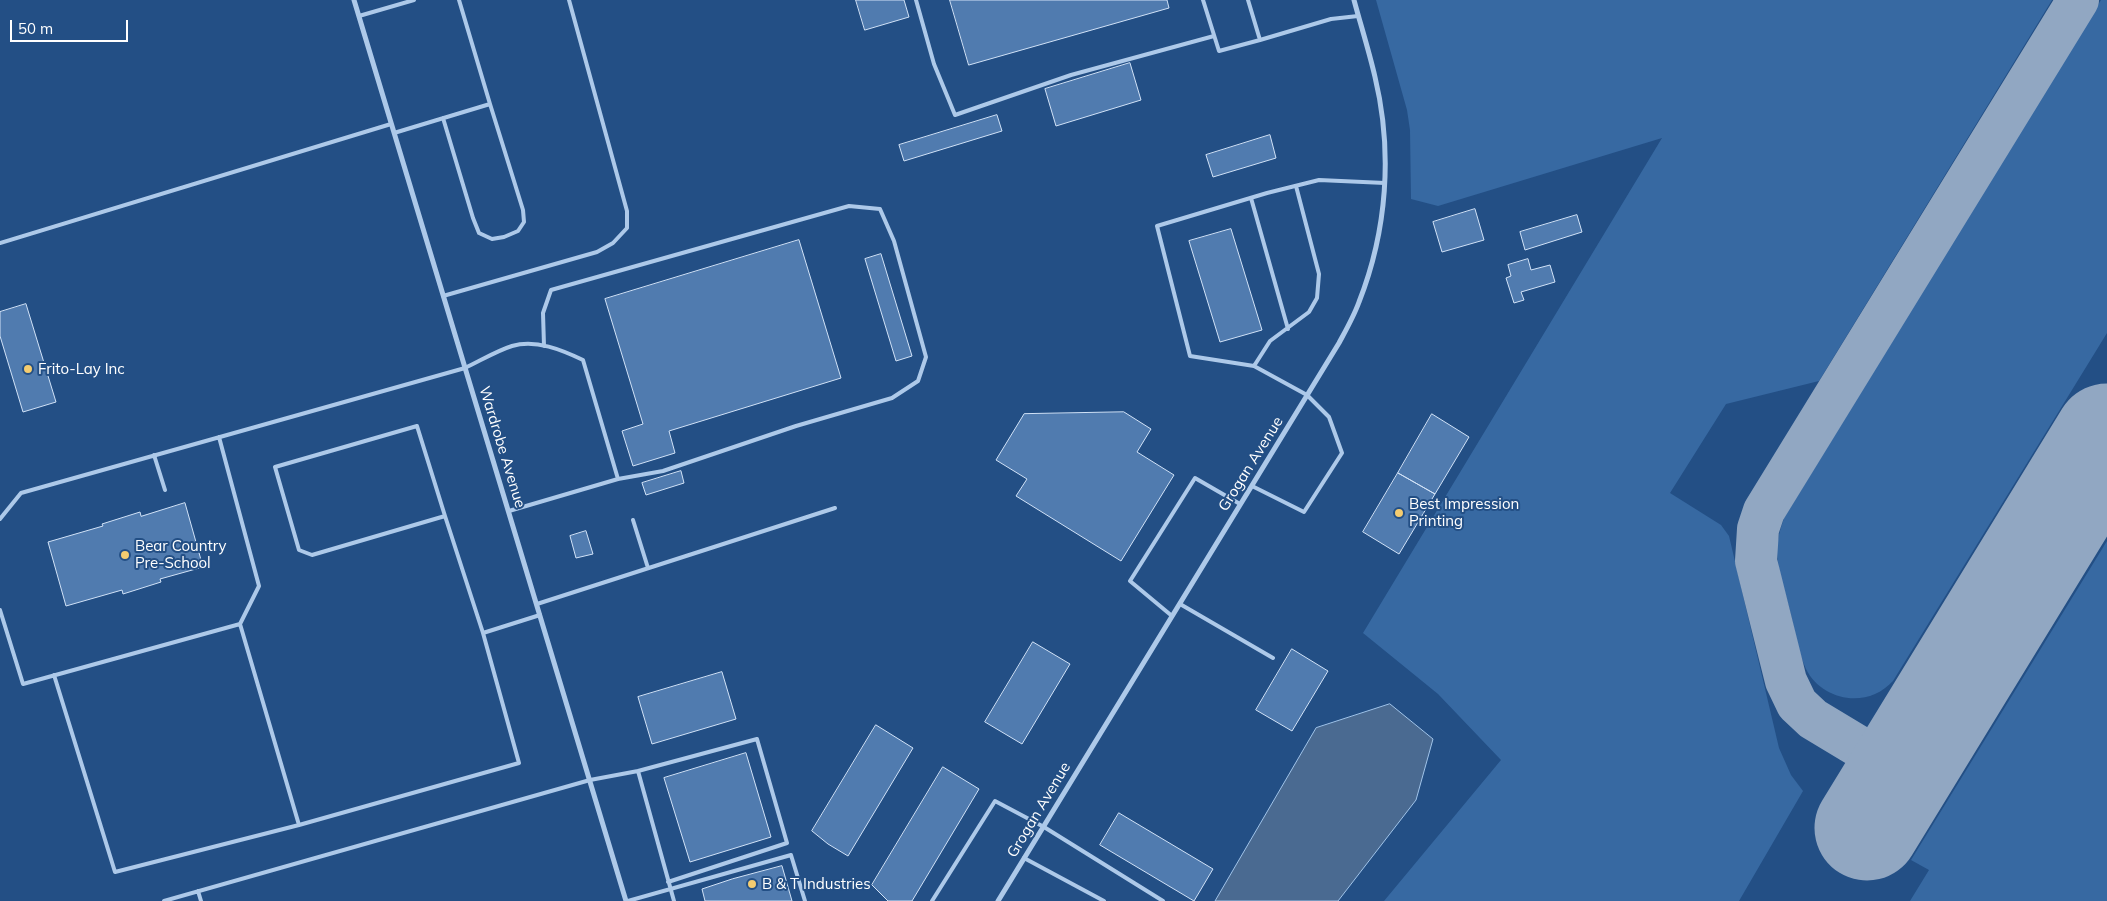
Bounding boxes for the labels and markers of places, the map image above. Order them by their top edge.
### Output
place label: Frito-Lay Inc [38,360,125,378]
marker: Frito-Lay Inc [22,363,34,375]
place label: Best Impression Printing [1409,495,1519,530]
marker: Best Impression Printing [1393,507,1405,519]
place label: Bear Country Pre-School [135,537,227,572]
marker: Bear Country Pre-School [119,549,131,561]
place label: B & T Industries [762,875,871,893]
marker: B & T Industries [746,878,758,890]

